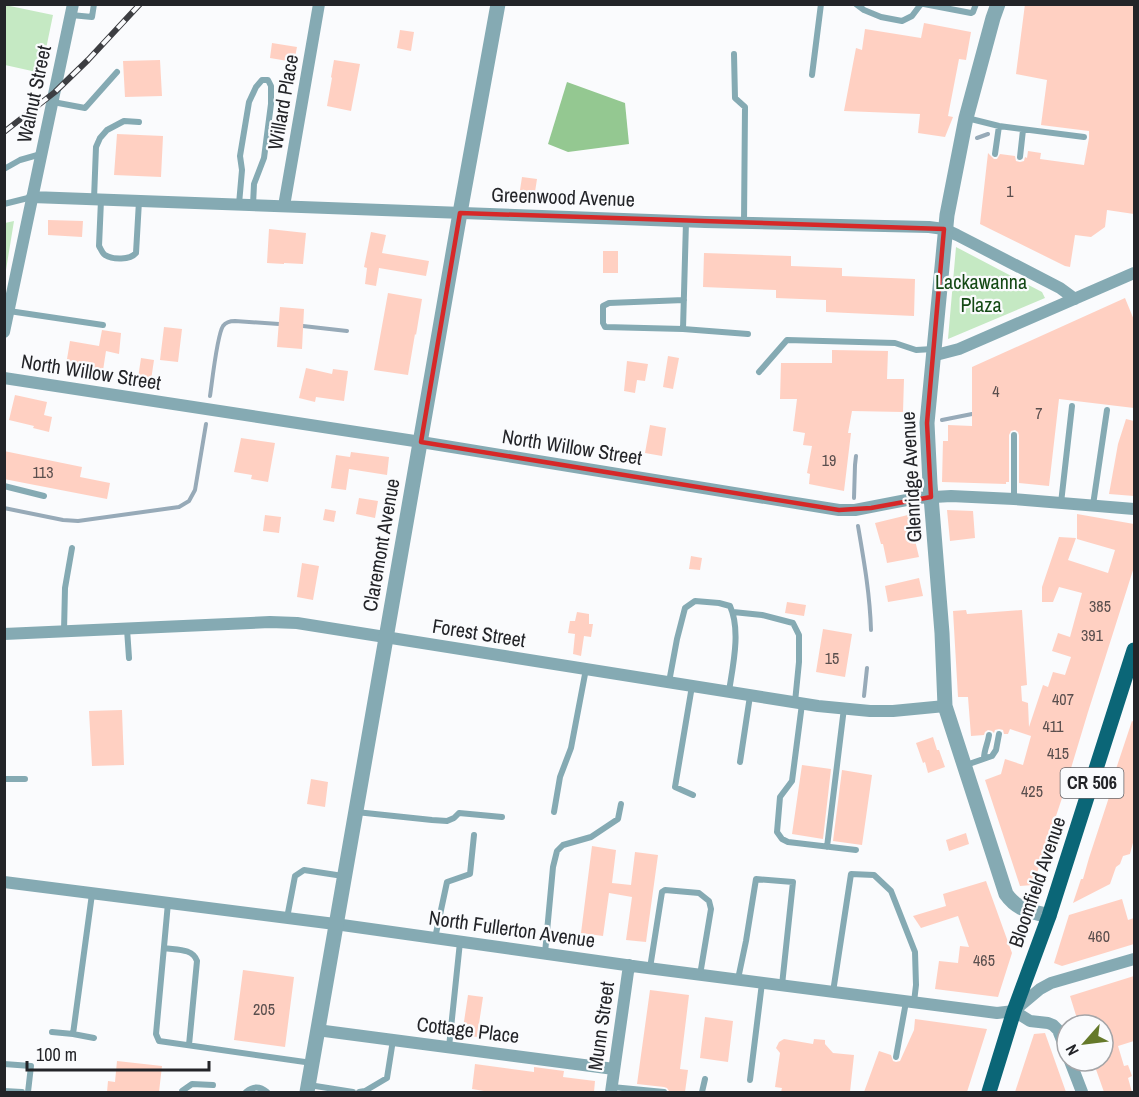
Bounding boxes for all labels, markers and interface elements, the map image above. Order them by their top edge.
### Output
street label: Walnut Street [10,42,57,145]
street label: Willard Place [261,52,304,152]
street label: Greenwood Avenue [491,180,635,213]
house number: 1 [1006,180,1014,202]
park label: Lackawanna Plaza [935,268,1027,318]
street label: North Willow Street [19,347,163,396]
house number: 4 [992,380,1000,402]
house number: 7 [1035,402,1043,424]
street label: Glenridge Avenue [894,411,927,543]
street label: North Willow Street [500,422,644,471]
house number: 19 [822,449,836,471]
house number: 113 [33,461,53,483]
street label: Claremont Avenue [356,476,405,614]
house number: 385 [1089,595,1111,617]
street label: Forest Street [431,612,528,653]
house number: 391 [1081,624,1104,646]
house number: 15 [825,647,839,669]
house number: 407 [1052,688,1074,710]
house number: 411 [1043,715,1064,737]
house number: 415 [1047,742,1069,764]
road number: CR 506 [1060,768,1124,798]
house number: 425 [1021,780,1043,802]
street label: Bloomfield Avenue [1002,813,1072,951]
street label: North Fullerton Avenue [427,903,597,954]
house number: 460 [1088,925,1110,947]
house number: 465 [973,949,995,971]
street label: Munn Street [581,979,620,1072]
house number: 205 [253,998,275,1020]
street label: Cottage Place [415,1010,521,1049]
north arrow [1055,1013,1115,1073]
scale bar [27,1034,208,1072]
text: N [1060,1041,1084,1059]
text: 100 m [36,1042,77,1067]

